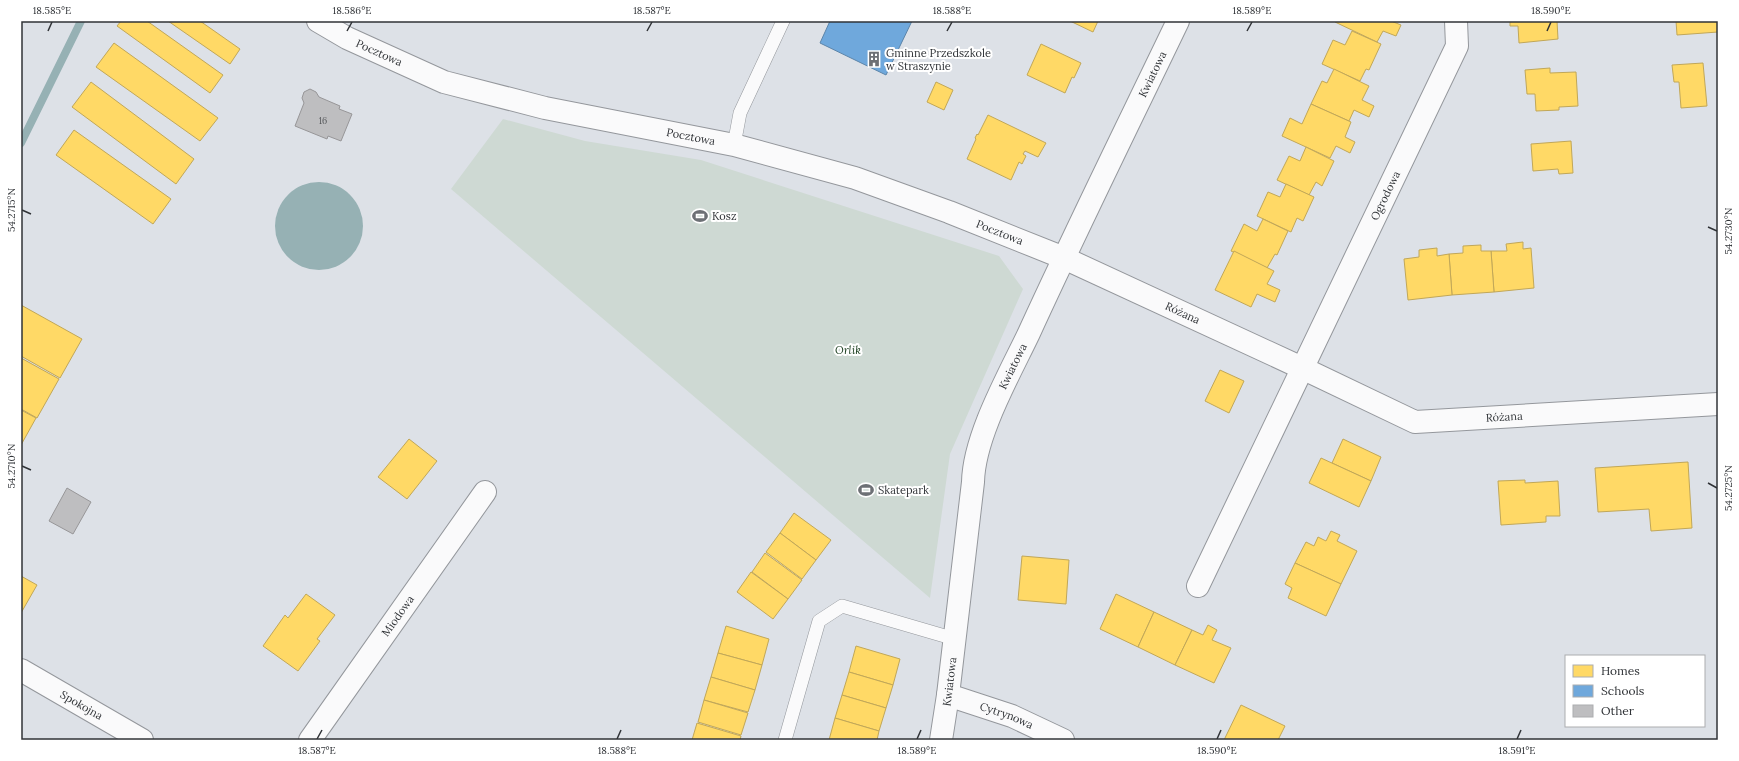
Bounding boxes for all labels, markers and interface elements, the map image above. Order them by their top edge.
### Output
text: 18.585°E [33,4,71,17]
text: 18.586°E [333,4,371,17]
text: 18.587°E [633,4,671,17]
text: 18.588°E [933,4,971,17]
text: 18.589°E [1233,4,1271,17]
text: 18.590°E [1531,4,1571,17]
street label: Pocztowa [354,36,405,69]
place label: Gminne Przedszkole w Straszynie [886,46,991,73]
street label: Kwiatowa [1135,49,1170,100]
building icon: Gminne Przedszkole w Straszynie [865,50,883,68]
house number: 16 [319,115,327,126]
street label: Pocztowa [665,125,717,148]
street label: Ogrodowa [1367,168,1403,223]
text: 54.2715°N [5,188,18,232]
sports icon: Kosz [691,207,709,225]
text: 54.2730°N [1722,207,1735,254]
place label: Kosz [712,209,737,223]
street label: Pocztowa [974,217,1026,248]
street label: Różana [1163,299,1203,327]
street label: Kwiatowa [995,341,1030,391]
park label: Orlik [835,343,861,357]
street label: Różana [1485,409,1523,425]
text: 54.2710°N [5,443,18,488]
text: 54.2725°N [1722,465,1735,511]
sports icon: Skatepark [857,481,875,499]
place label: Skatepark [878,483,929,497]
street label: Miodowa [378,592,417,639]
legend [1565,655,1705,727]
street label: Kwiatowa [939,656,959,707]
text: Homes [1601,663,1640,678]
text: Schools [1601,683,1645,698]
street label: Spokojna [58,687,106,723]
street label: Cytrynowa [978,699,1036,732]
text: Other [1601,703,1635,718]
text: 18.587°E [298,744,336,757]
text: 18.588°E [598,744,636,757]
text: 18.589°E [898,744,936,757]
text: 18.590°E [1197,744,1237,757]
text: 18.591°E [1499,744,1535,757]

